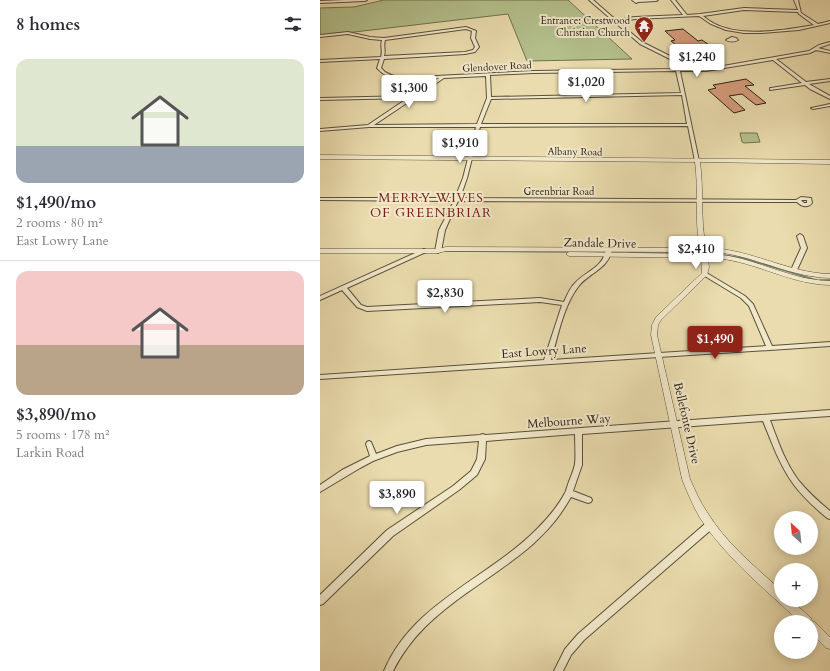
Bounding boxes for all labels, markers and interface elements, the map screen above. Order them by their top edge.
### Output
text: 8 homes [16,13,80,36]
icon: filters [282,13,304,35]
place label: Entrance: Crestwood Christian Church [541,14,631,40]
temple icon: Entrance: Crestwood Christian Church [633,15,655,43]
pin: $1,240 [664,44,730,78]
text: $1,240 [678,48,716,66]
street label: Glendover Road [462,58,533,76]
pin: $1,020 [553,69,619,103]
text: $1,020 [567,73,605,91]
pin: $1,300 [376,75,442,109]
text: $1,300 [390,79,428,97]
icon: home [124,85,196,157]
pin: $1,910 [427,130,493,164]
text: $1,910 [441,134,479,152]
street label: Albany Road [547,145,603,159]
street label: Greenbriar Road [524,185,595,199]
district label: MERRY WIVES OF GREENBRIAR [370,189,492,222]
text: $1,490/mo [16,191,96,214]
text: 2 rooms · 80 m² [16,214,103,232]
text: East Lowry Lane [16,232,109,250]
street label: Zandale Drive [563,234,637,252]
pin: $2,410 [663,236,729,270]
text: $2,410 [677,240,715,258]
pin: $2,830 [412,280,478,314]
text: $2,830 [426,284,464,302]
icon: home [124,297,196,369]
pin: $1,490 [682,326,748,360]
text: $1,490 [696,330,734,348]
street label: East Lowry Lane [501,340,587,362]
street label: Bellefonte Drive [670,380,704,466]
text: $3,890/mo [16,403,96,426]
street label: Melbourne Way [527,410,612,432]
text: 5 rooms · 178 m² [16,426,109,444]
text: Larkin Road [16,444,84,462]
pin: $3,890 [364,481,430,515]
text: $3,890 [378,485,416,503]
north arrow [774,511,818,555]
map controls [774,511,818,659]
button: + [774,563,818,607]
button: − [774,615,818,659]

